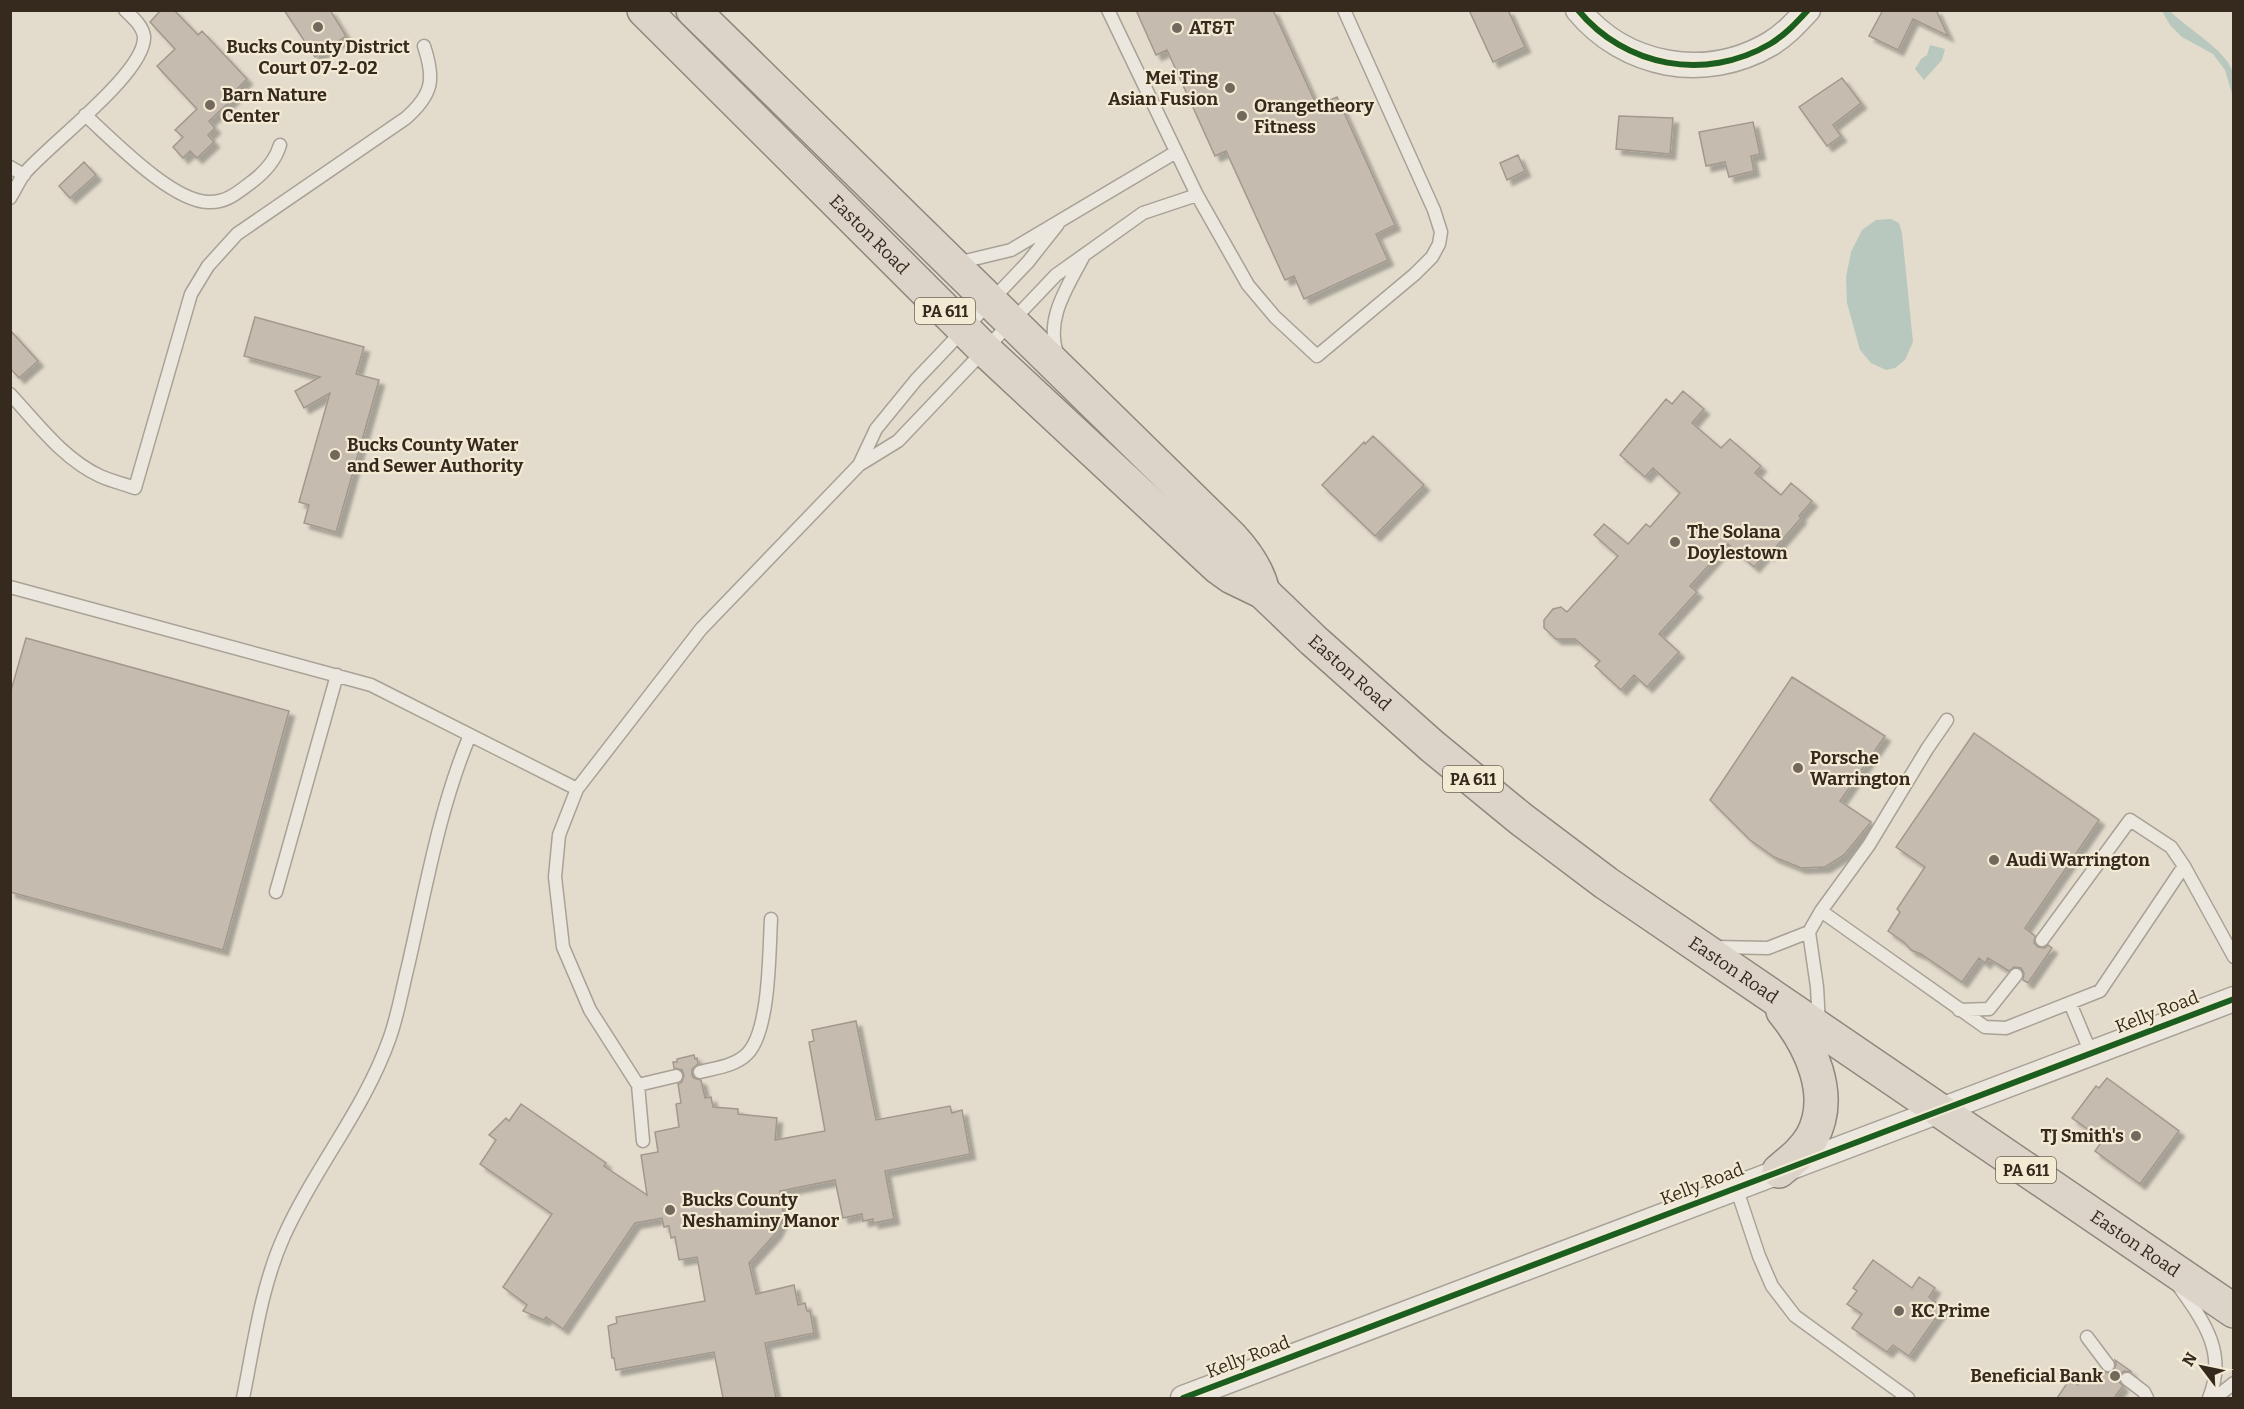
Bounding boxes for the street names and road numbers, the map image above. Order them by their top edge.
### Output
street label: Easton Road [825,190,914,279]
road number: PA 611 [915,298,975,324]
street label: Easton Road [1304,630,1396,715]
road number: PA 611 [1443,766,1503,792]
street label: Easton Road [1685,932,1783,1008]
street label: Kelly Road [2112,986,2202,1038]
road number: PA 611 [1996,1157,2056,1183]
street label: Kelly Road [1657,1158,1747,1210]
street label: Easton Road [2086,1205,2184,1282]
street label: Kelly Road [1203,1331,1293,1383]

